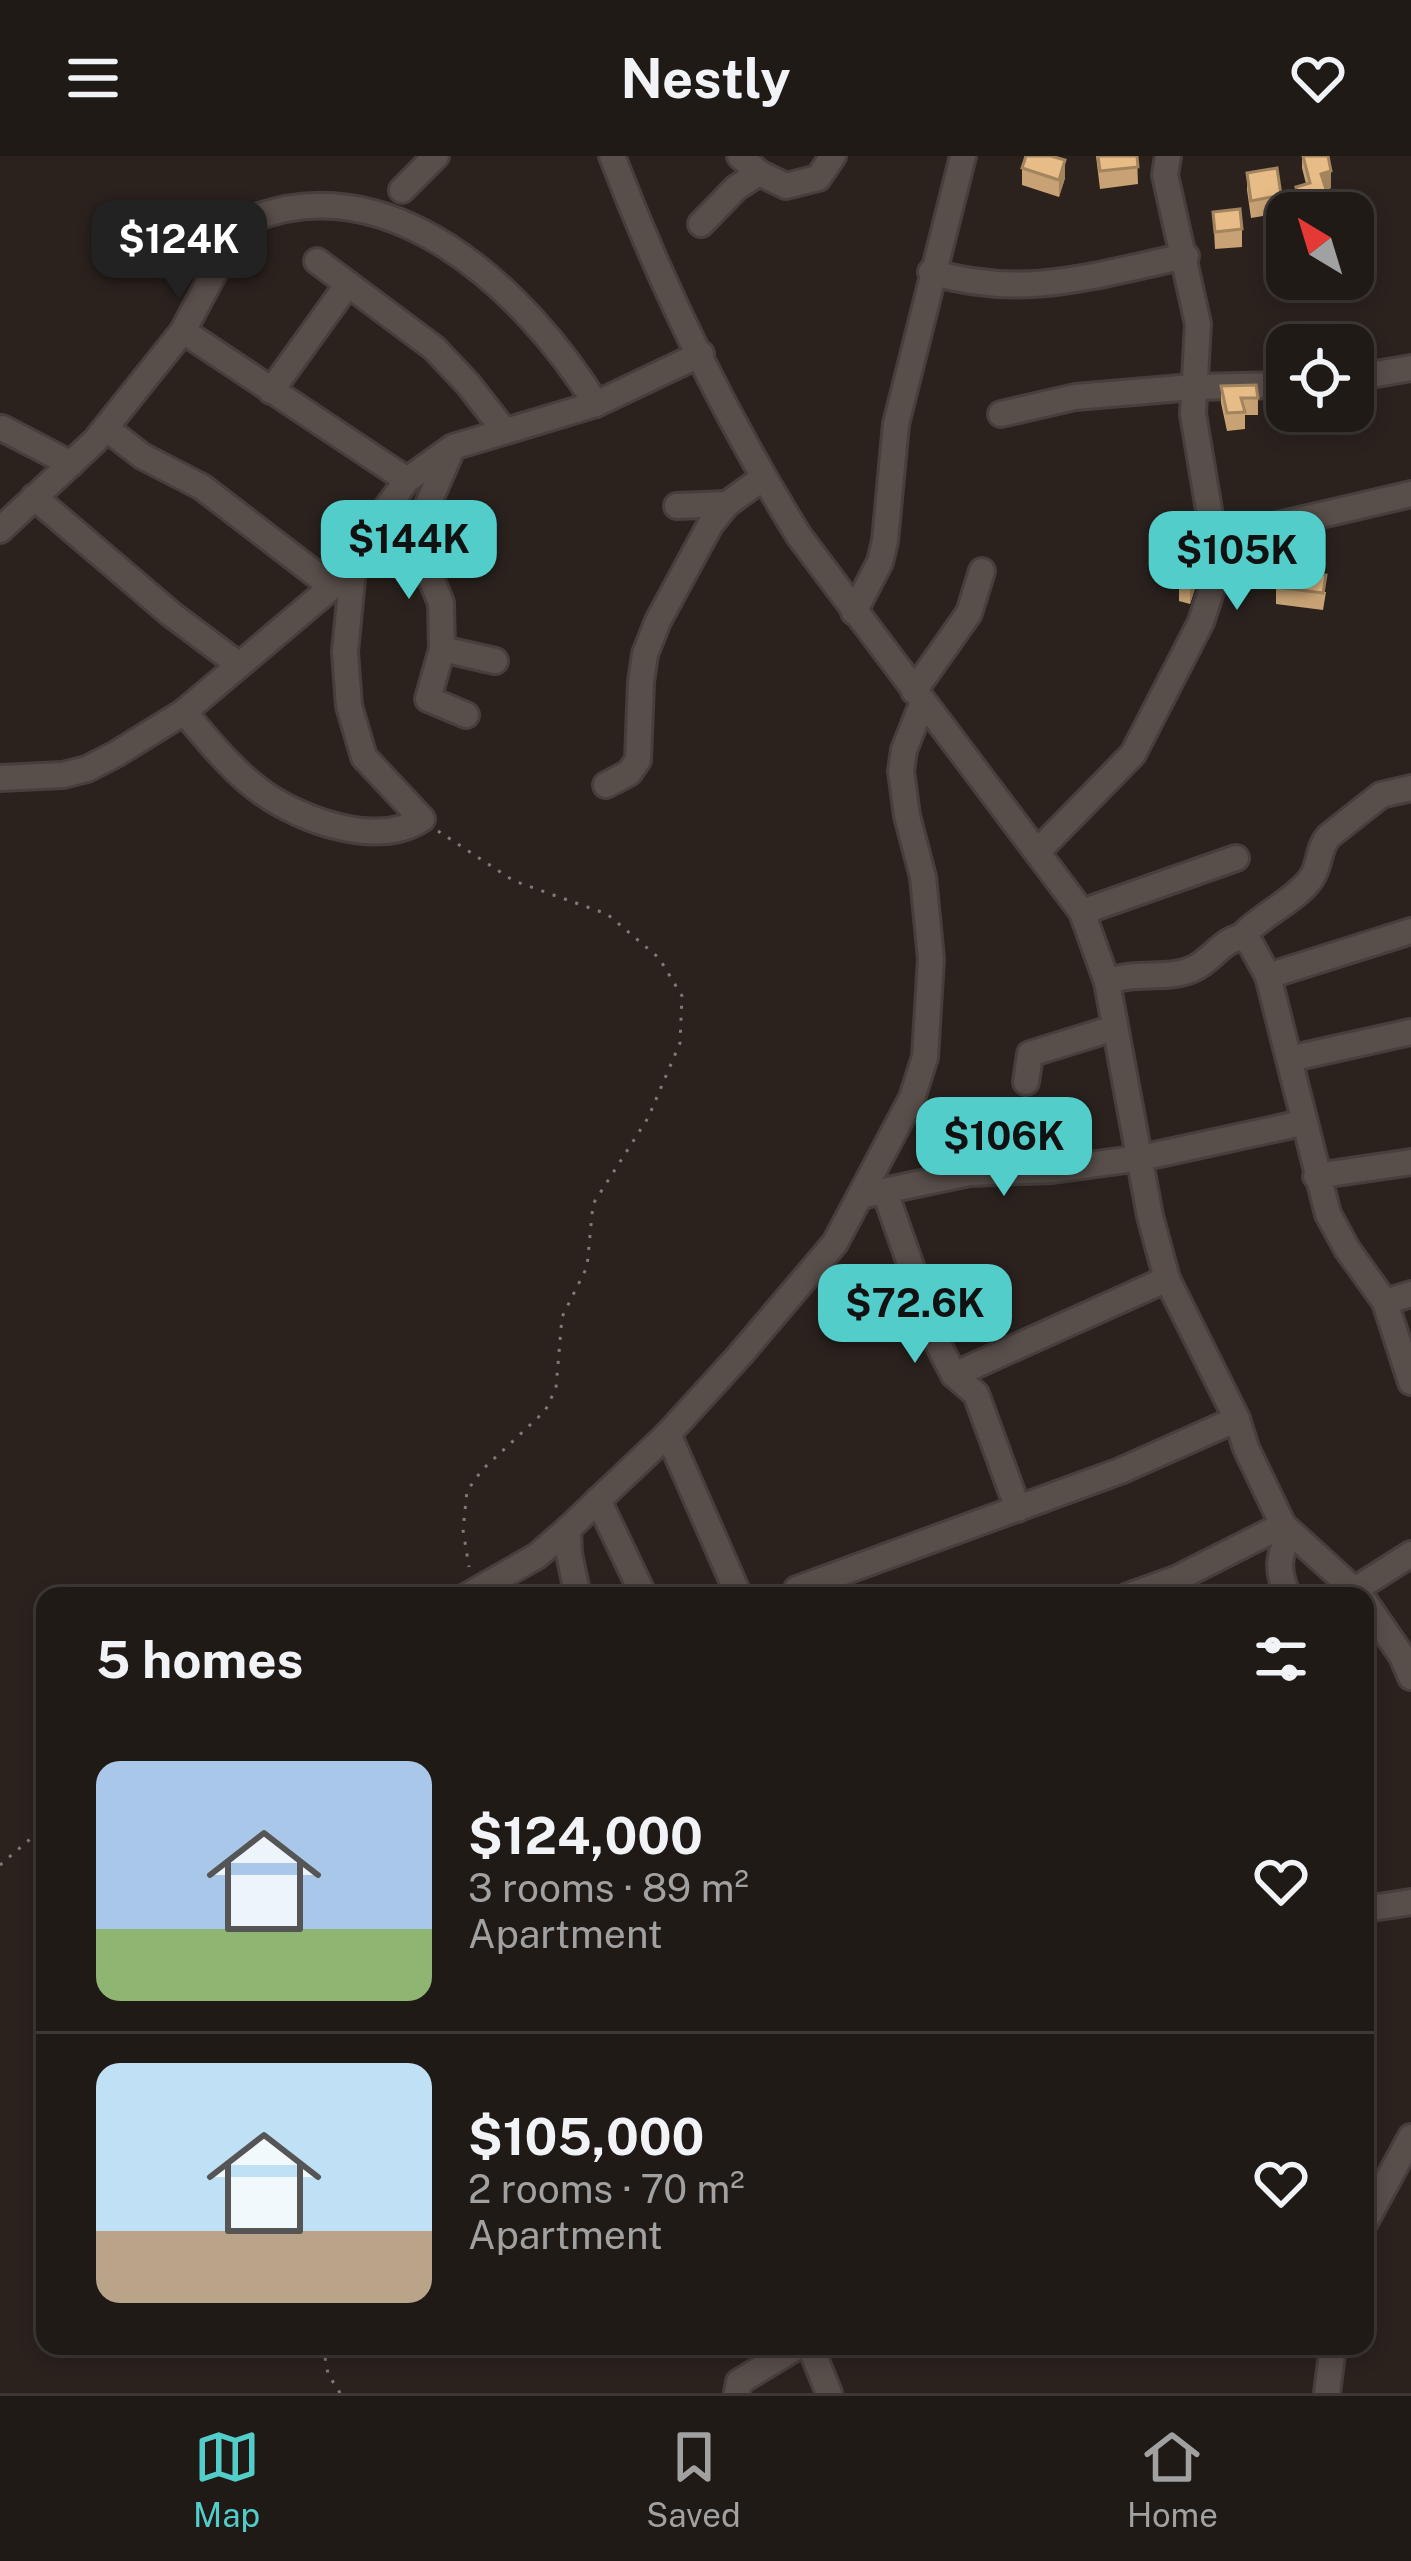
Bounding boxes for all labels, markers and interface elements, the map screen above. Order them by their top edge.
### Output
icon: menu [60,45,126,111]
icon: heart [1285,45,1351,111]
text: Nestly [620,47,791,110]
north arrow [1266,192,1374,300]
map controls [1266,192,1374,432]
pin: $124K [95,200,263,302]
text: $124K [118,216,240,262]
button: locate [1266,324,1374,432]
pin: $144K [325,500,493,602]
pin: $105K [1153,511,1321,613]
text: $144K [348,516,470,562]
text: $105K [1176,527,1298,573]
pin: $106K [920,1097,1088,1199]
text: $106K [943,1113,1065,1159]
pin: $72.6K [817,1264,1013,1366]
text: $72.6K [845,1280,985,1326]
icon: filters [1248,1626,1314,1692]
text: 5 homes [96,1630,303,1689]
text: $124,000 [468,1806,703,1865]
icon: home [192,1809,336,1953]
icon: heart [1248,1848,1314,1914]
text: 3 rooms · 89 m² [468,1865,749,1911]
text: Apartment [468,1911,663,1957]
text: $105,000 [468,2107,704,2166]
icon: home [192,2111,336,2255]
icon: heart [1248,2150,1314,2216]
text: 2 rooms · 70 m² [468,2166,745,2212]
text: Apartment [468,2212,663,2258]
tab: Map [193,2424,260,2534]
tab: Saved [646,2424,741,2534]
tab: Home [1127,2424,1218,2534]

